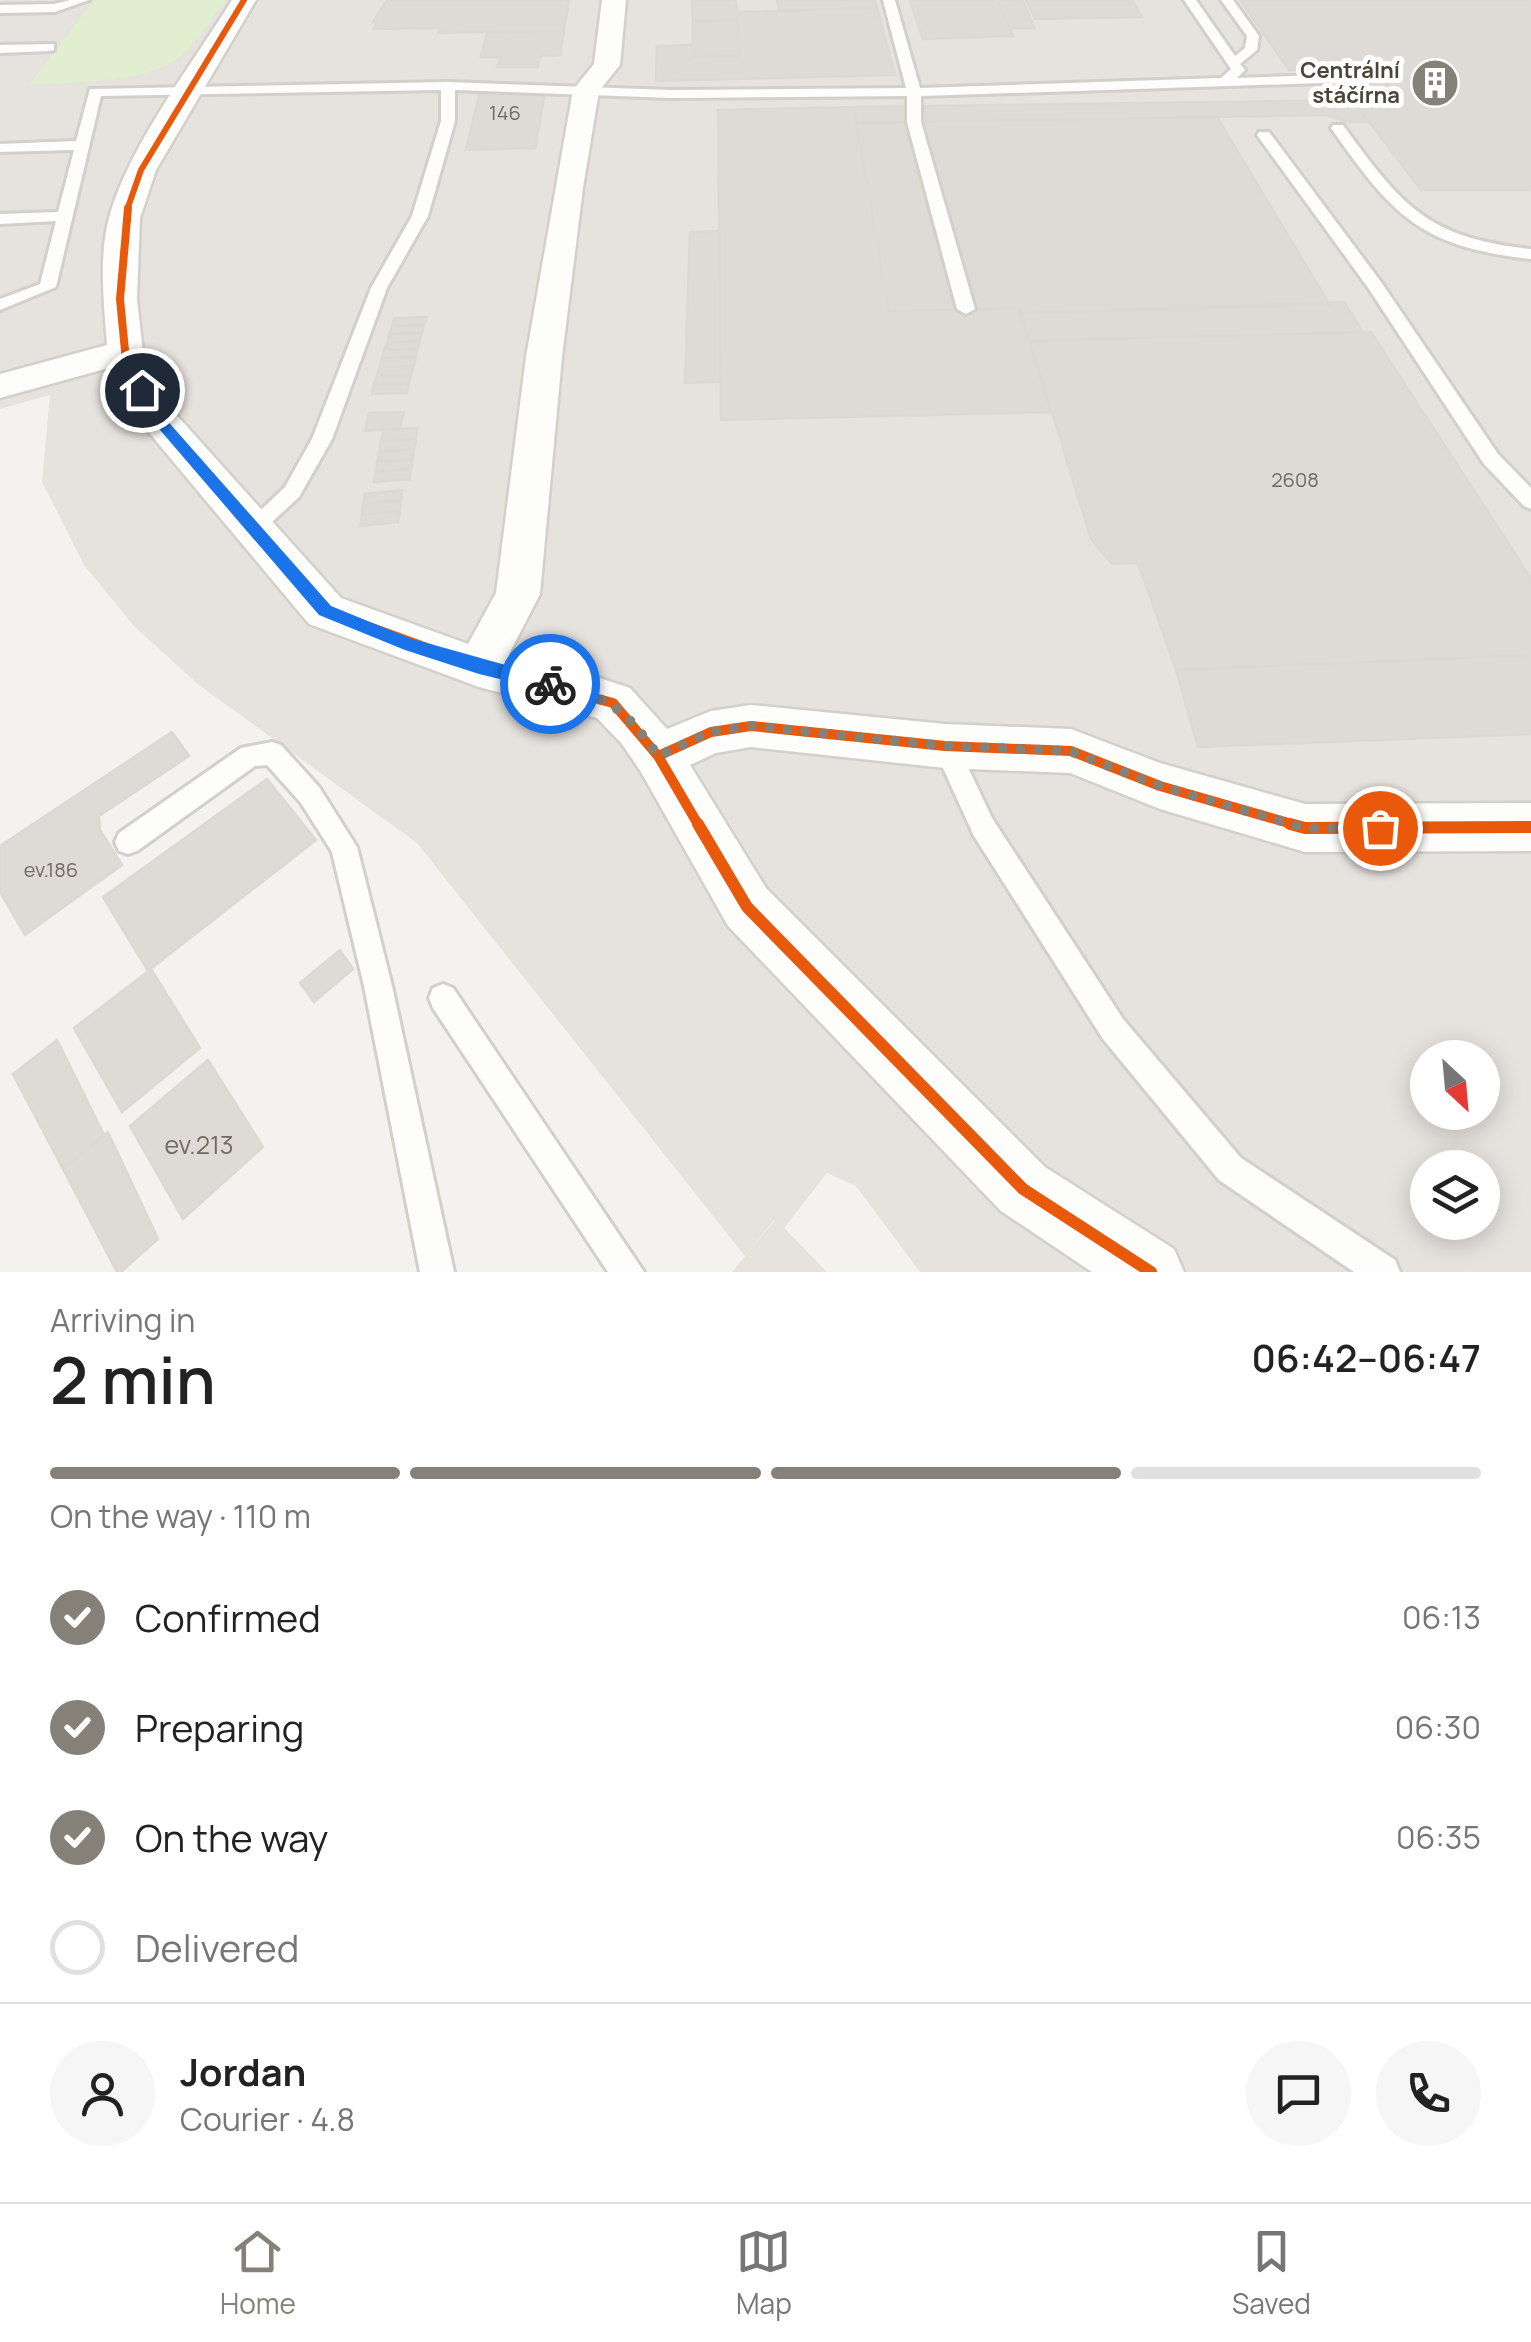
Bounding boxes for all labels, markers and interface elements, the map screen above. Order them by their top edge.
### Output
place label: Centrální stáčírna [1300,55,1400,110]
building icon: Centrální stáčírna [1409,57,1461,109]
house number: 146 [489,99,521,126]
pin [100,348,185,433]
icon: home [115,363,170,418]
house number: 2608 [1271,466,1319,493]
courier [500,634,600,734]
icon: bike [523,657,578,712]
pin [1338,786,1423,871]
icon: bag [1353,801,1408,856]
house number: ev.186 [24,856,78,883]
north arrow [1410,1040,1500,1130]
map controls [1410,1040,1500,1240]
house number: ev.213 [165,1127,233,1162]
button: layers [1410,1150,1500,1240]
text: Arriving in [50,1298,195,1342]
text: 06:42–06:47 [1252,1331,1481,1383]
text: 2 min [50,1335,216,1424]
text: On the way · 110 m [50,1494,311,1538]
icon: check [50,1590,105,1645]
text: Confirmed [135,1591,321,1643]
text: 06:13 [1402,1595,1481,1639]
icon: check [50,1700,105,1755]
text: Preparing [135,1701,304,1753]
text: 06:30 [1395,1705,1481,1749]
icon: check [50,1810,105,1865]
text: On the way [135,1811,328,1863]
text: 06:35 [1396,1815,1481,1859]
text: Delivered [135,1921,299,1973]
button: person [50,2041,155,2146]
button: chat [1246,2041,1351,2146]
button: phone [1376,2041,1481,2146]
text: Jordan [180,2045,306,2097]
text: Courier · 4.8 [180,2097,355,2141]
tab: Home [220,2224,296,2322]
tab: Map [736,2224,792,2322]
tab: Saved [1232,2224,1311,2322]

